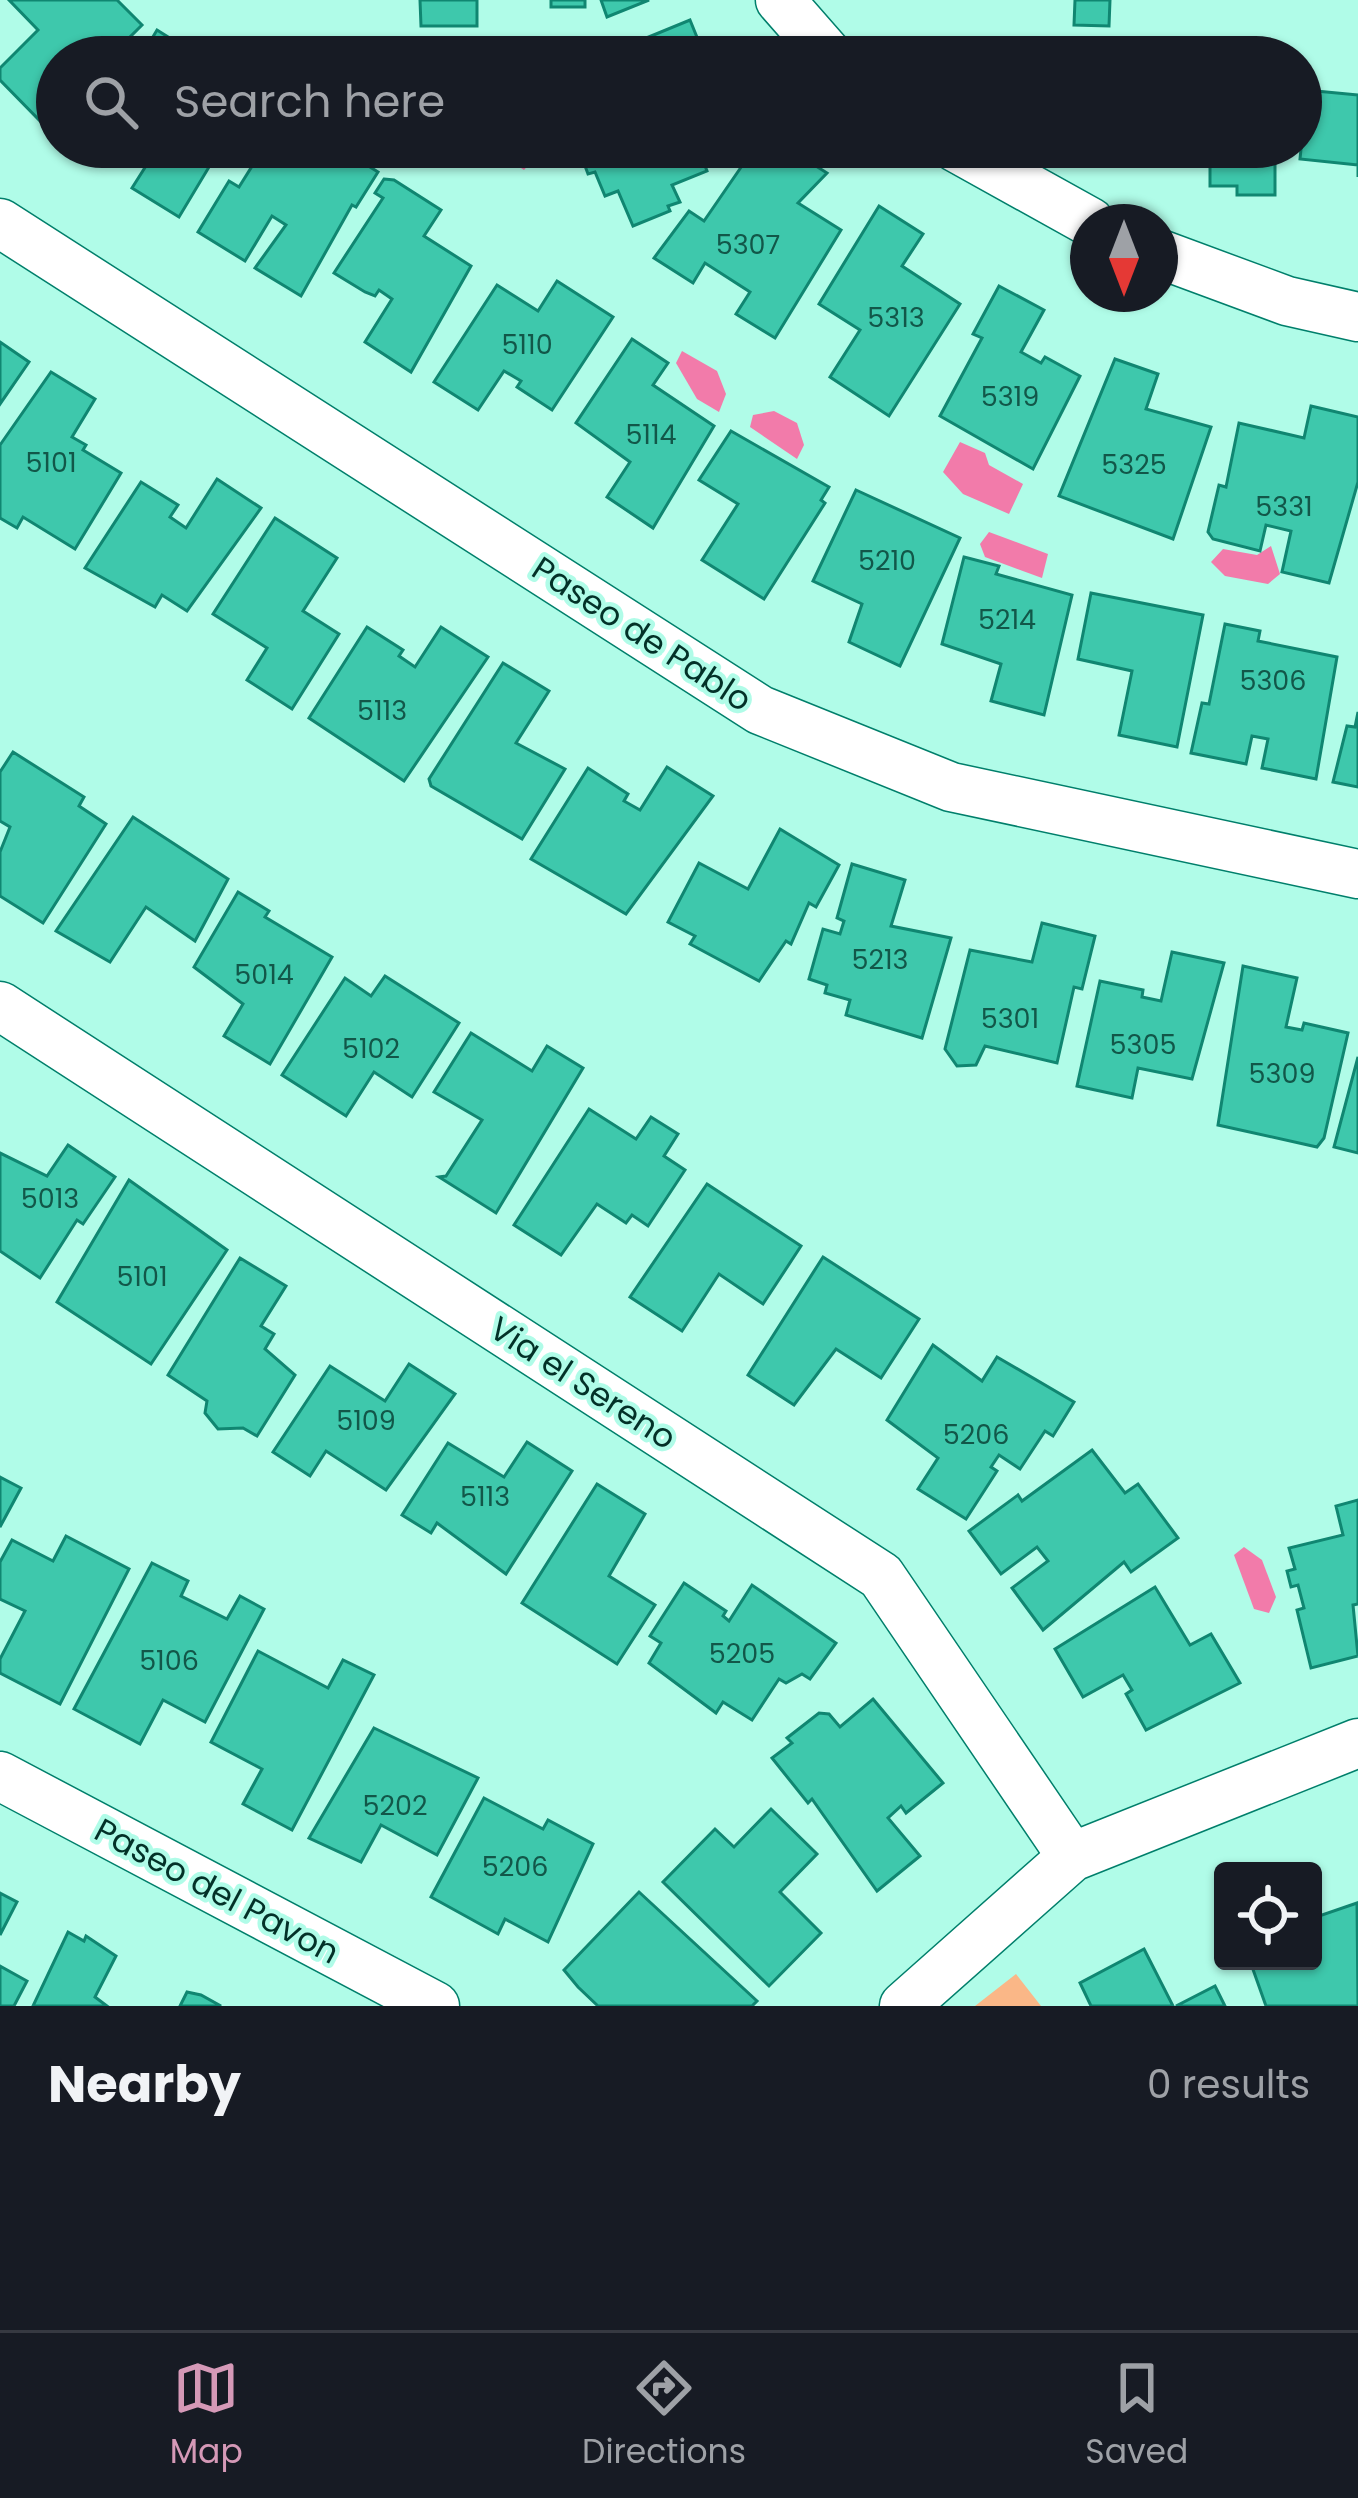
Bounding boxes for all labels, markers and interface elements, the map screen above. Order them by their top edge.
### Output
search box [36,36,1322,168]
icon: search [78,69,144,135]
text: Search here [174,70,445,133]
north arrow [1070,204,1178,312]
house number: 5307 [716,226,780,263]
house number: 5313 [867,299,925,336]
house number: 5110 [501,326,553,363]
house number: 5319 [981,378,1039,415]
house number: 5114 [625,416,677,453]
house number: 5101 [25,444,77,481]
house number: 5325 [1101,446,1167,483]
house number: 5331 [1255,488,1313,525]
house number: 5210 [858,542,916,579]
street label: Paseo de Pablo [523,545,761,723]
house number: 5214 [978,601,1036,638]
house number: 5306 [1240,662,1306,699]
house number: 5113 [357,692,407,729]
house number: 5213 [851,941,909,978]
house number: 5014 [234,956,294,993]
house number: 5301 [981,1000,1039,1037]
house number: 5305 [1110,1026,1176,1063]
house number: 5102 [342,1030,400,1067]
house number: 5309 [1249,1055,1315,1092]
house number: 5013 [21,1180,79,1217]
house number: 5101 [116,1258,168,1295]
street label: Via el Sereno [481,1305,685,1461]
house number: 5109 [336,1402,396,1439]
house number: 5206 [943,1416,1009,1453]
house number: 5113 [460,1478,510,1515]
house number: 5205 [709,1635,775,1672]
house number: 5106 [139,1642,199,1679]
house number: 5202 [363,1787,427,1824]
street label: Paseo del Pavon [86,1807,348,1975]
house number: 5206 [482,1848,548,1885]
map controls [1214,1862,1322,1970]
button: locate [1214,1862,1322,1970]
text: Nearby [48,2048,241,2120]
text: 0 results [1147,2057,1310,2112]
tab: Map [170,2355,243,2477]
tab: Directions [582,2355,746,2477]
tab: Saved [1085,2355,1188,2477]

